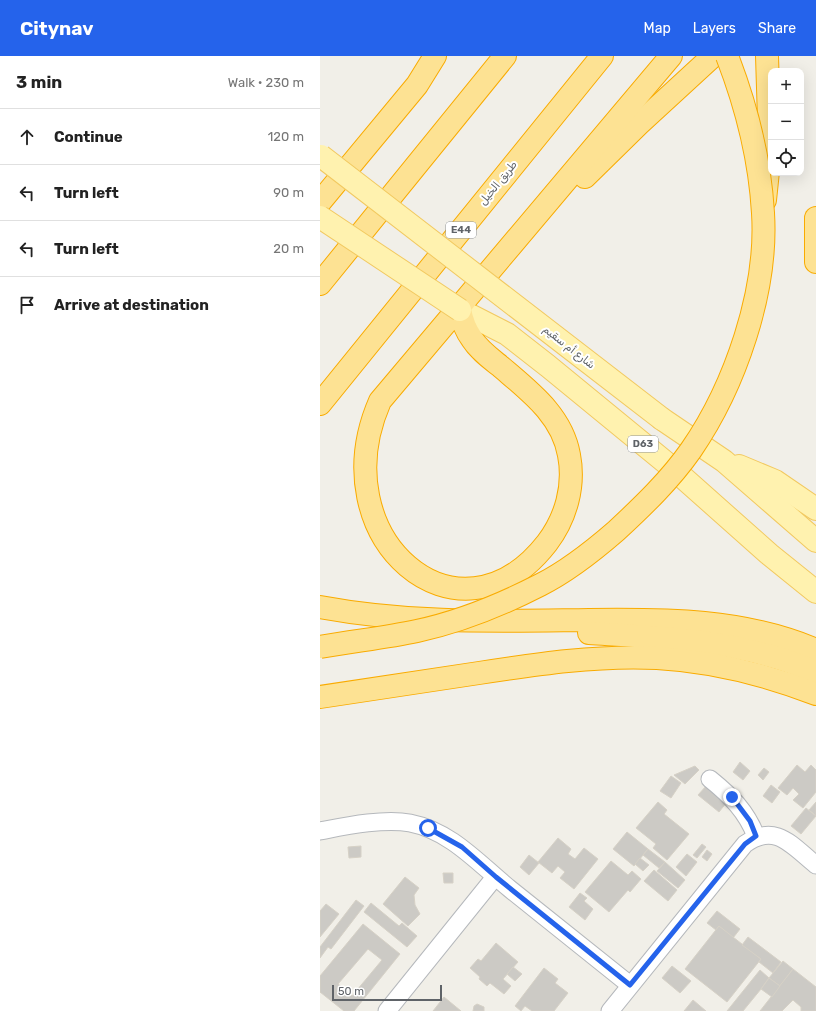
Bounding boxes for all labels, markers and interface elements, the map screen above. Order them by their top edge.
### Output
text: Citynav [20,17,93,40]
text: Map [644,20,671,37]
text: Layers [693,20,736,37]
text: Share [758,20,796,37]
map controls [768,68,804,176]
button: + [768,68,804,104]
text: 3 min [16,72,62,92]
text: Walk · 230 m [228,75,304,90]
button: − [768,104,804,140]
icon: ahead [16,126,38,148]
text: Continue [54,128,123,146]
text: 120 m [268,129,304,144]
button: locate [768,140,804,176]
street label: طريق الخيل [476,158,521,208]
icon: left [16,182,38,204]
text: Turn left [54,184,119,202]
text: 90 m [273,185,304,200]
road number: E44 [446,222,476,238]
icon: left [16,238,38,260]
text: Turn left [54,240,119,258]
text: 20 m [273,241,304,256]
icon: arrive [16,294,38,316]
text: Arrive at destination [54,296,209,314]
street label: شارع أم سقيم [539,323,598,373]
road number: D63 [628,436,658,452]
route end [723,788,741,806]
route start [419,819,437,837]
scale bar [332,983,442,1002]
text: 50 m [338,985,364,998]

